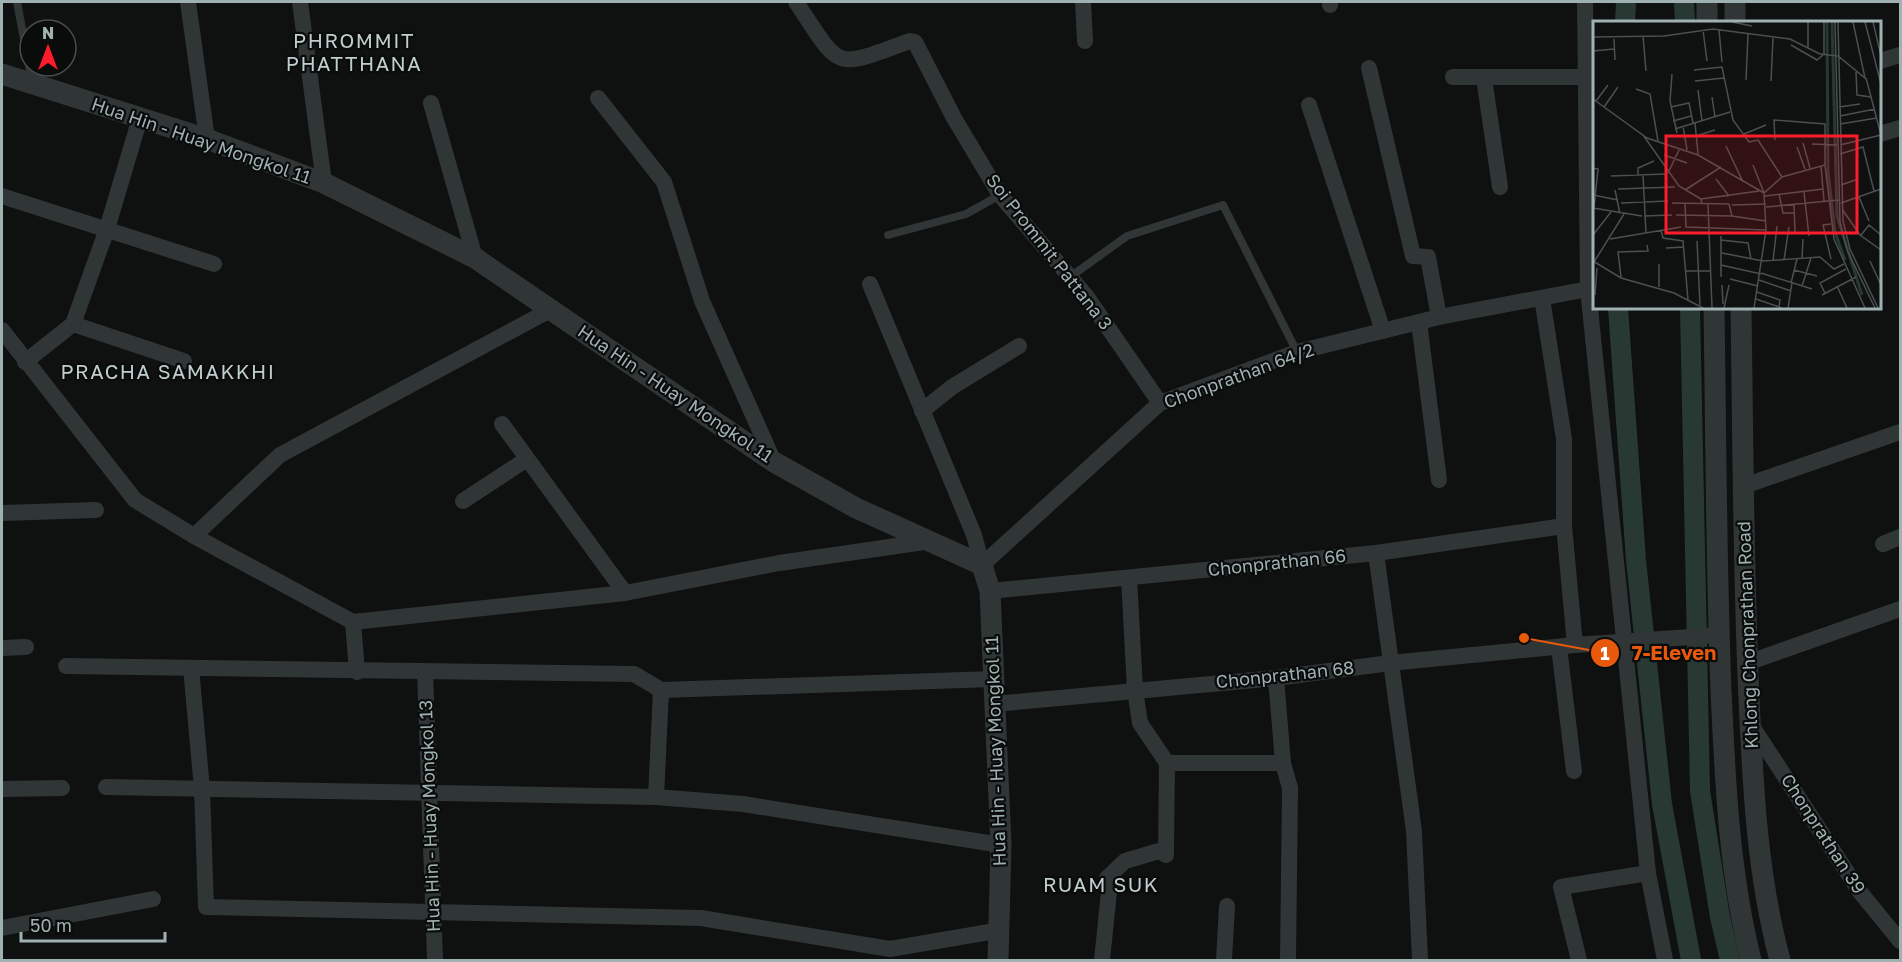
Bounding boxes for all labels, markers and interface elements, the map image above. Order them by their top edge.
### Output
north arrow [18,18,78,78]
inset map [1593,21,1881,309]
text: N [42,23,54,43]
district label: PHROMMIT PHATTHANA [286,28,422,75]
street label: Hua Hin - Huay Mongkol 11 [89,92,314,188]
street label: Soi Prommit Pattana 3 [982,169,1117,334]
street label: Hua Hin - Huay Mongkol 11 [574,320,777,467]
street label: Chonprathan 64/2 [1161,338,1317,412]
district label: PRACHA SAMAKKHI [60,359,276,383]
street label: Khlong Chonprathan Road [1732,521,1762,749]
street label: Chonprathan 66 [1207,544,1347,580]
callout: 7-Eleven [1590,634,1729,672]
street label: Hua Hin - Huay Mongkol 11 [980,635,1010,867]
text: 7-Eleven [1632,640,1716,664]
text: 1 [1600,642,1610,664]
street label: Chonprathan 68 [1215,656,1355,692]
street label: Hua Hin - Huay Mongkol 13 [414,700,444,932]
street label: Chonprathan 39 [1777,769,1871,898]
district label: RUAM SUK [1043,872,1159,896]
scale bar [21,905,165,943]
text: 50 m [30,914,72,936]

